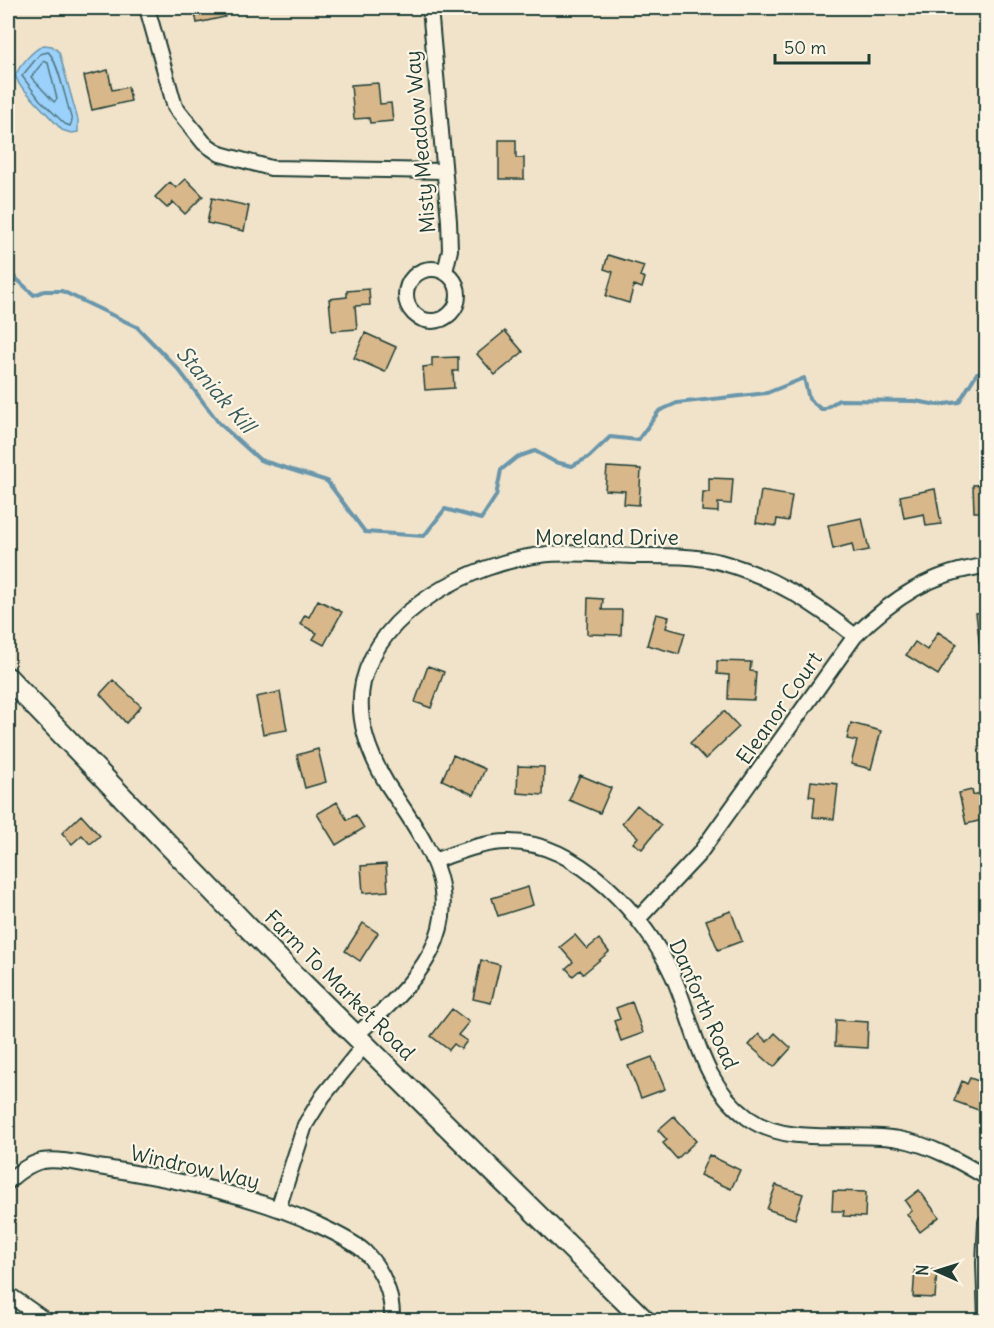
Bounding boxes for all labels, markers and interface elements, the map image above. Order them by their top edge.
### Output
scale bar [775,27,870,65]
text: 50 m [784,36,826,59]
street label: Misty Meadow Way [399,50,441,234]
water label: Staniak Kill [170,339,264,441]
street label: Moreland Drive [535,524,679,551]
street label: Eleanor Court [730,647,828,769]
street label: Farm To Market Road [259,904,421,1066]
street label: Danforth Road [663,935,745,1073]
street label: Windrow Way [128,1139,262,1195]
north arrow [907,1241,967,1301]
text: N [912,1264,932,1276]

